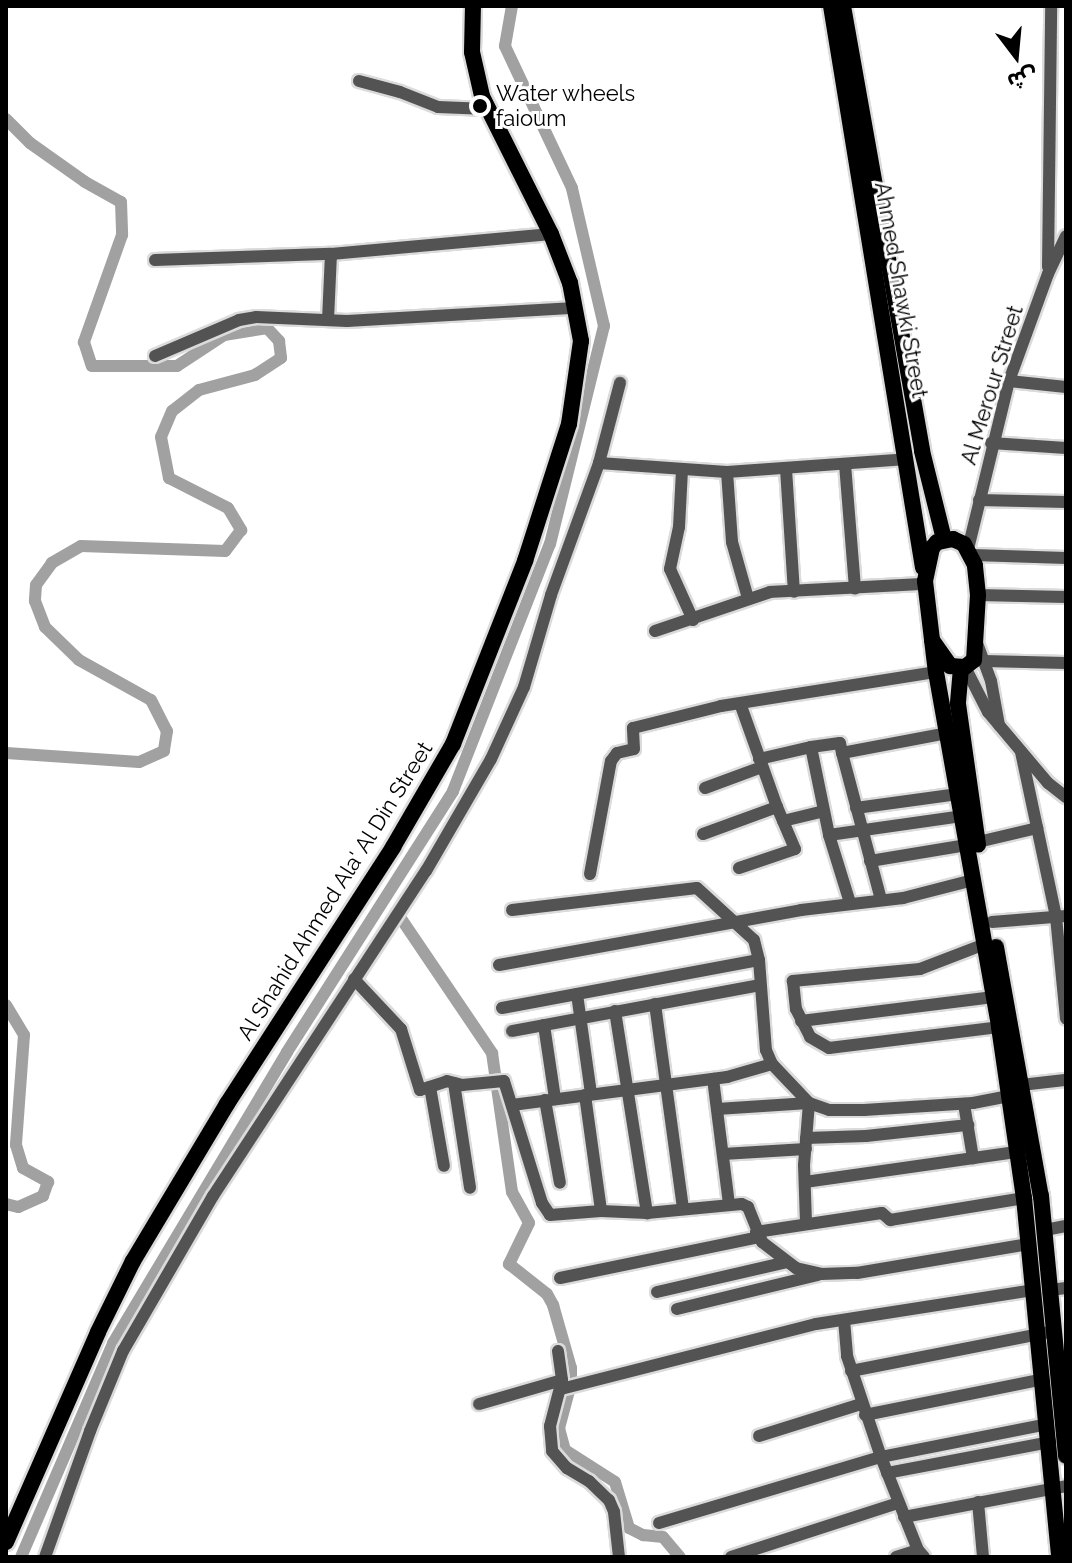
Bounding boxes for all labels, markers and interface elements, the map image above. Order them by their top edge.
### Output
north arrow [976,16,1056,96]
text: ش [1005,62,1041,96]
place label: Water wheels faioum [496,80,636,132]
marker: Water wheels faioum [471,97,489,115]
street label: Ahmed Shawki Street [869,180,933,400]
street label: Al Merour Street [955,302,1029,468]
street label: Al Shahid Ahmed Ala' Al Din Street [231,735,439,1047]

